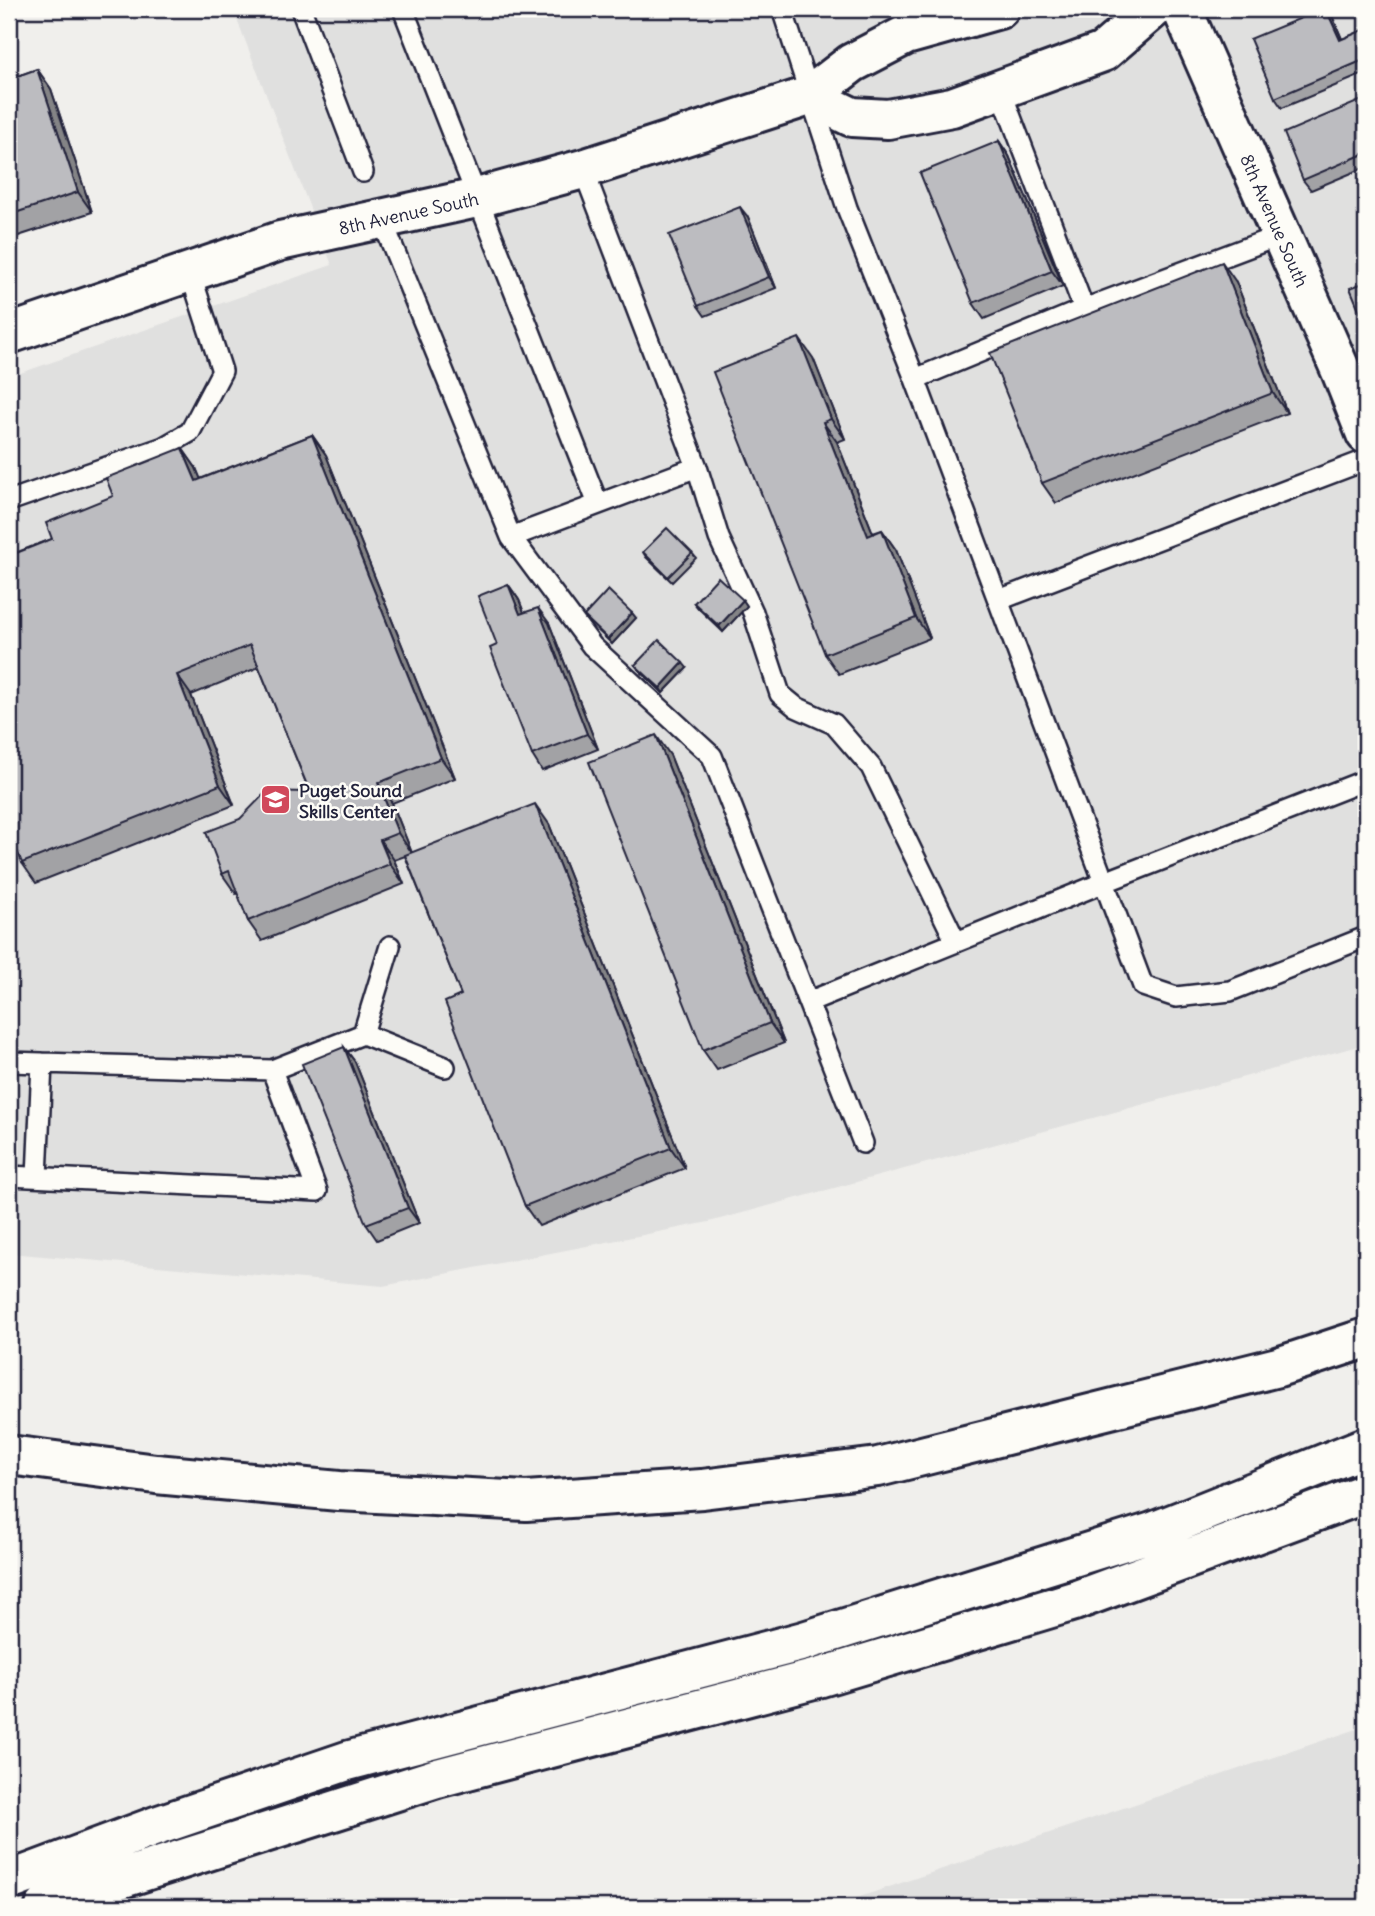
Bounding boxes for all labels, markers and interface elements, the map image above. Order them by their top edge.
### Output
street label: 8th Avenue South [1236,150,1314,291]
street label: 8th Avenue South [336,186,481,239]
place label: Puget Sound Skills Center [299,779,402,823]
school or university icon: Puget Sound Skills Center [259,783,293,817]

